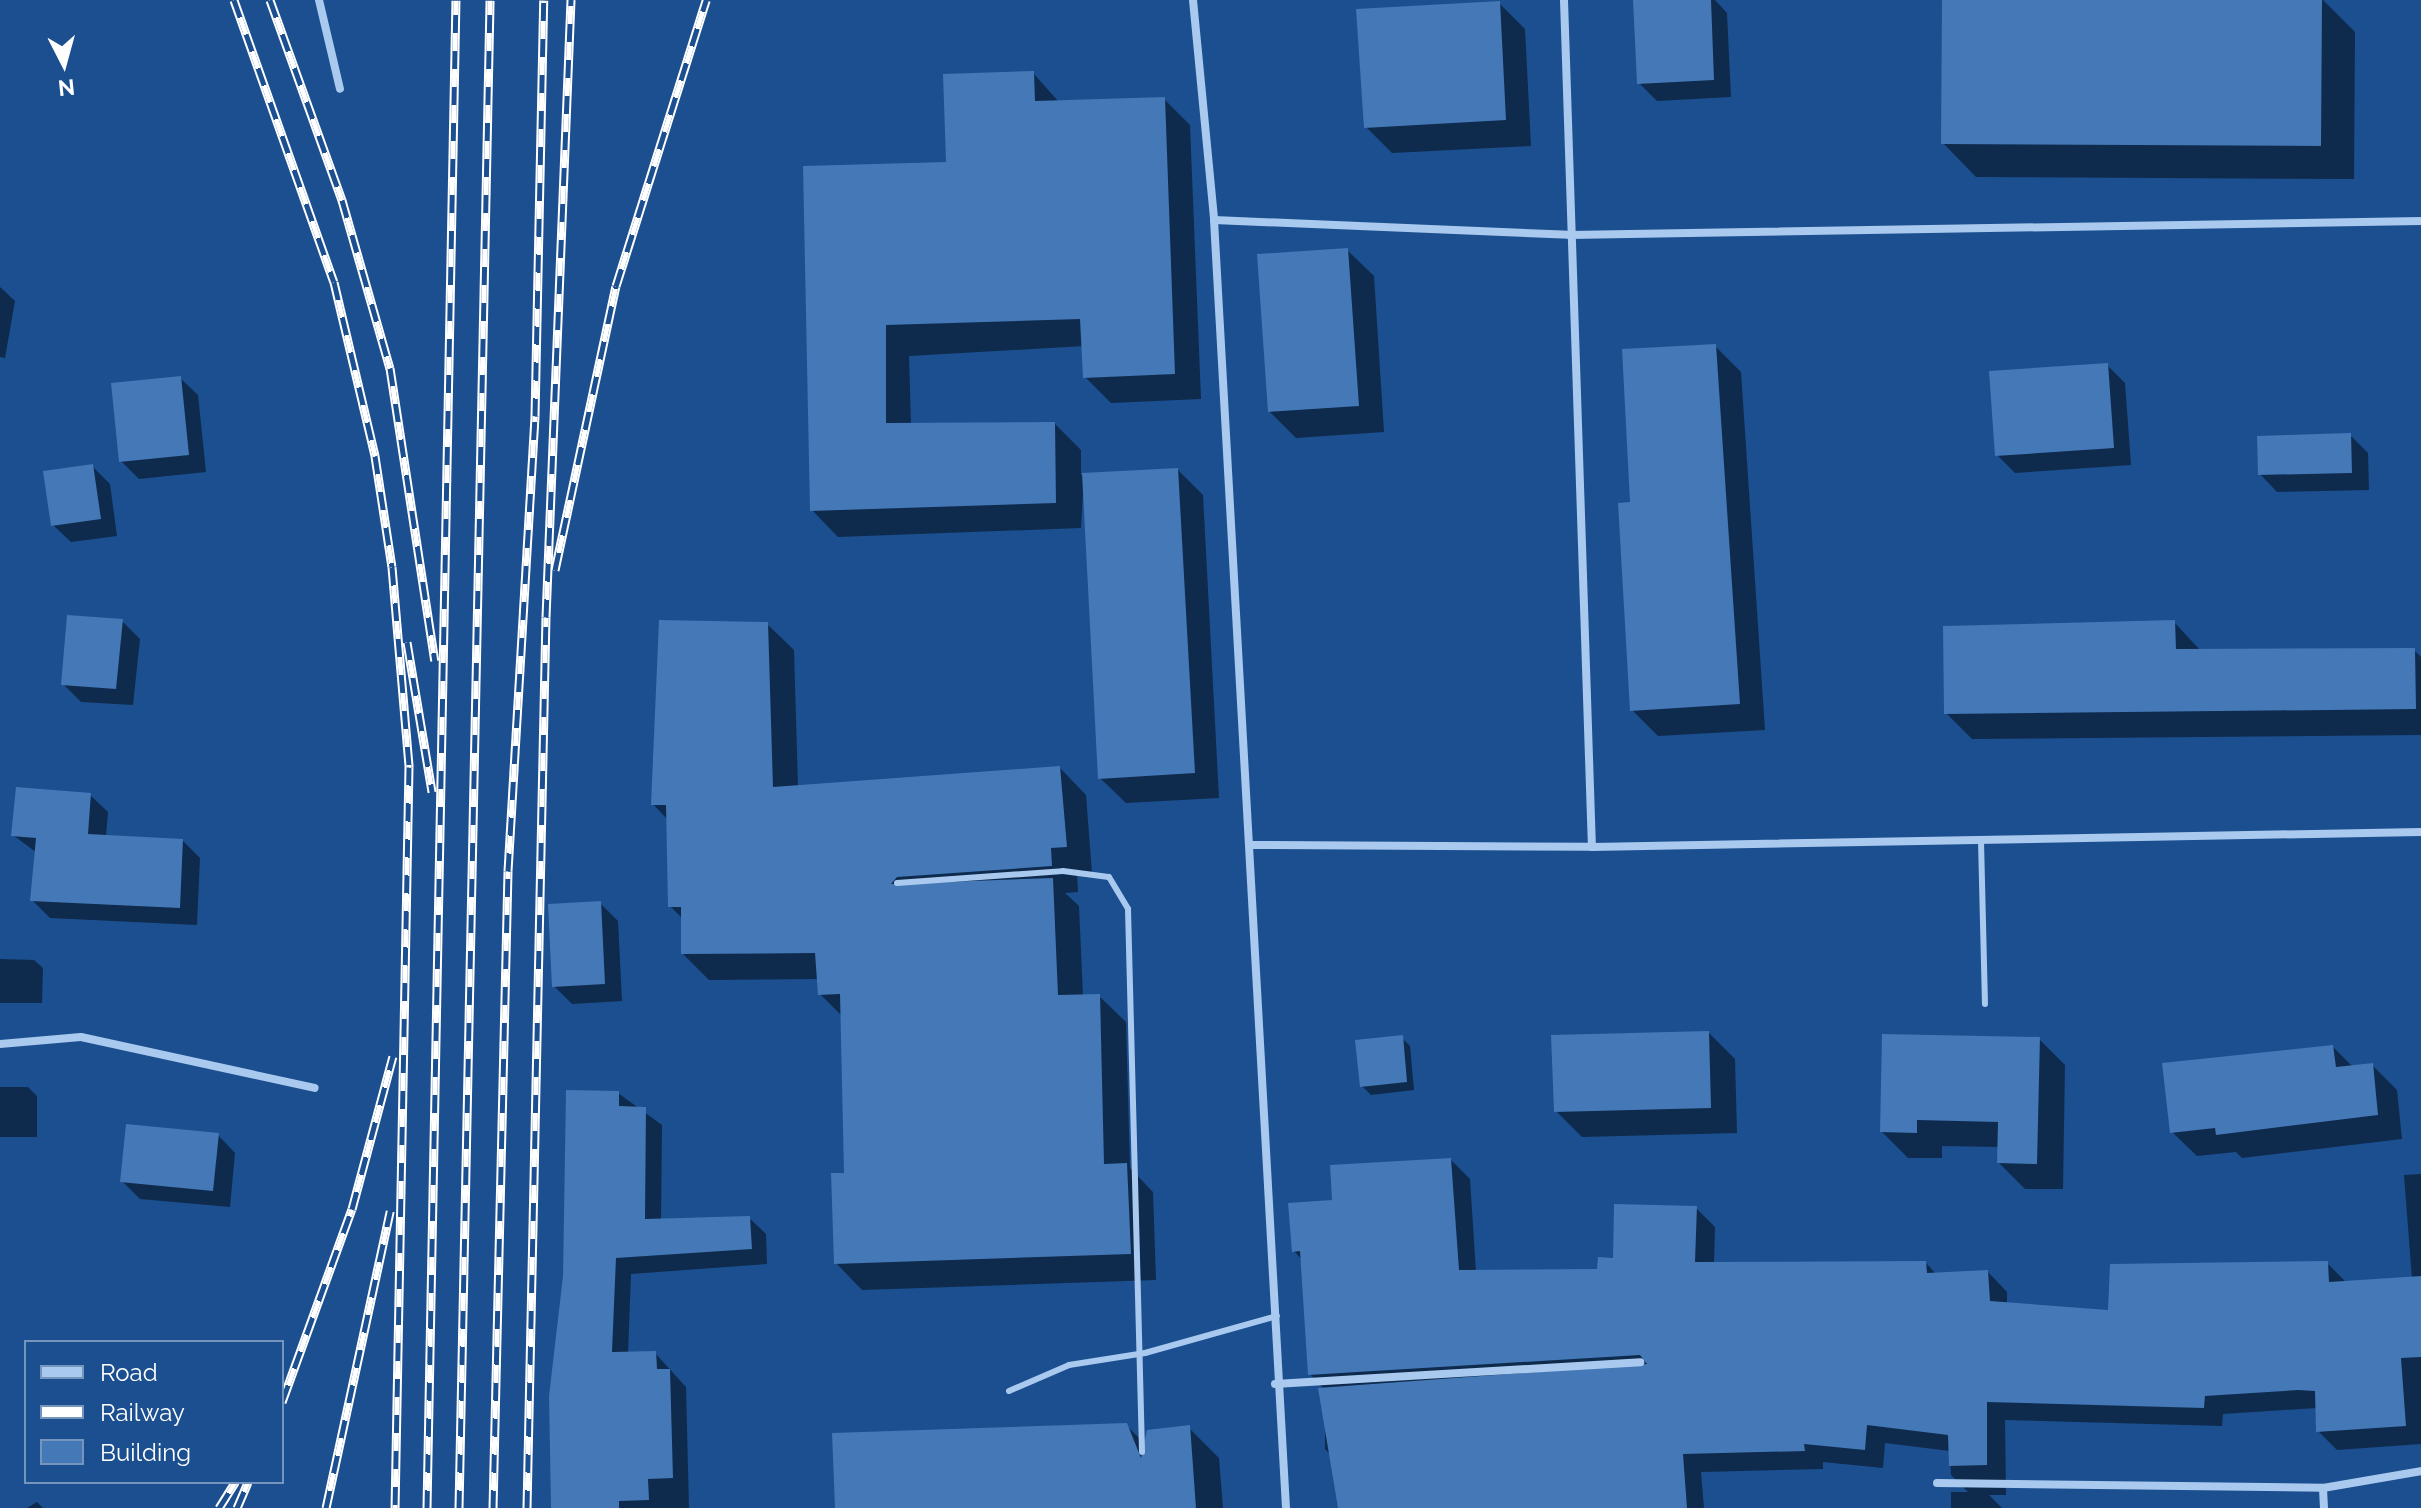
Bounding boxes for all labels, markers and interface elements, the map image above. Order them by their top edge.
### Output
north arrow [24,24,104,104]
text: N [57,74,76,102]
legend [24,1340,284,1484]
text: Road [100,1358,158,1387]
text: Railway [100,1398,185,1427]
text: Building [100,1438,191,1467]

